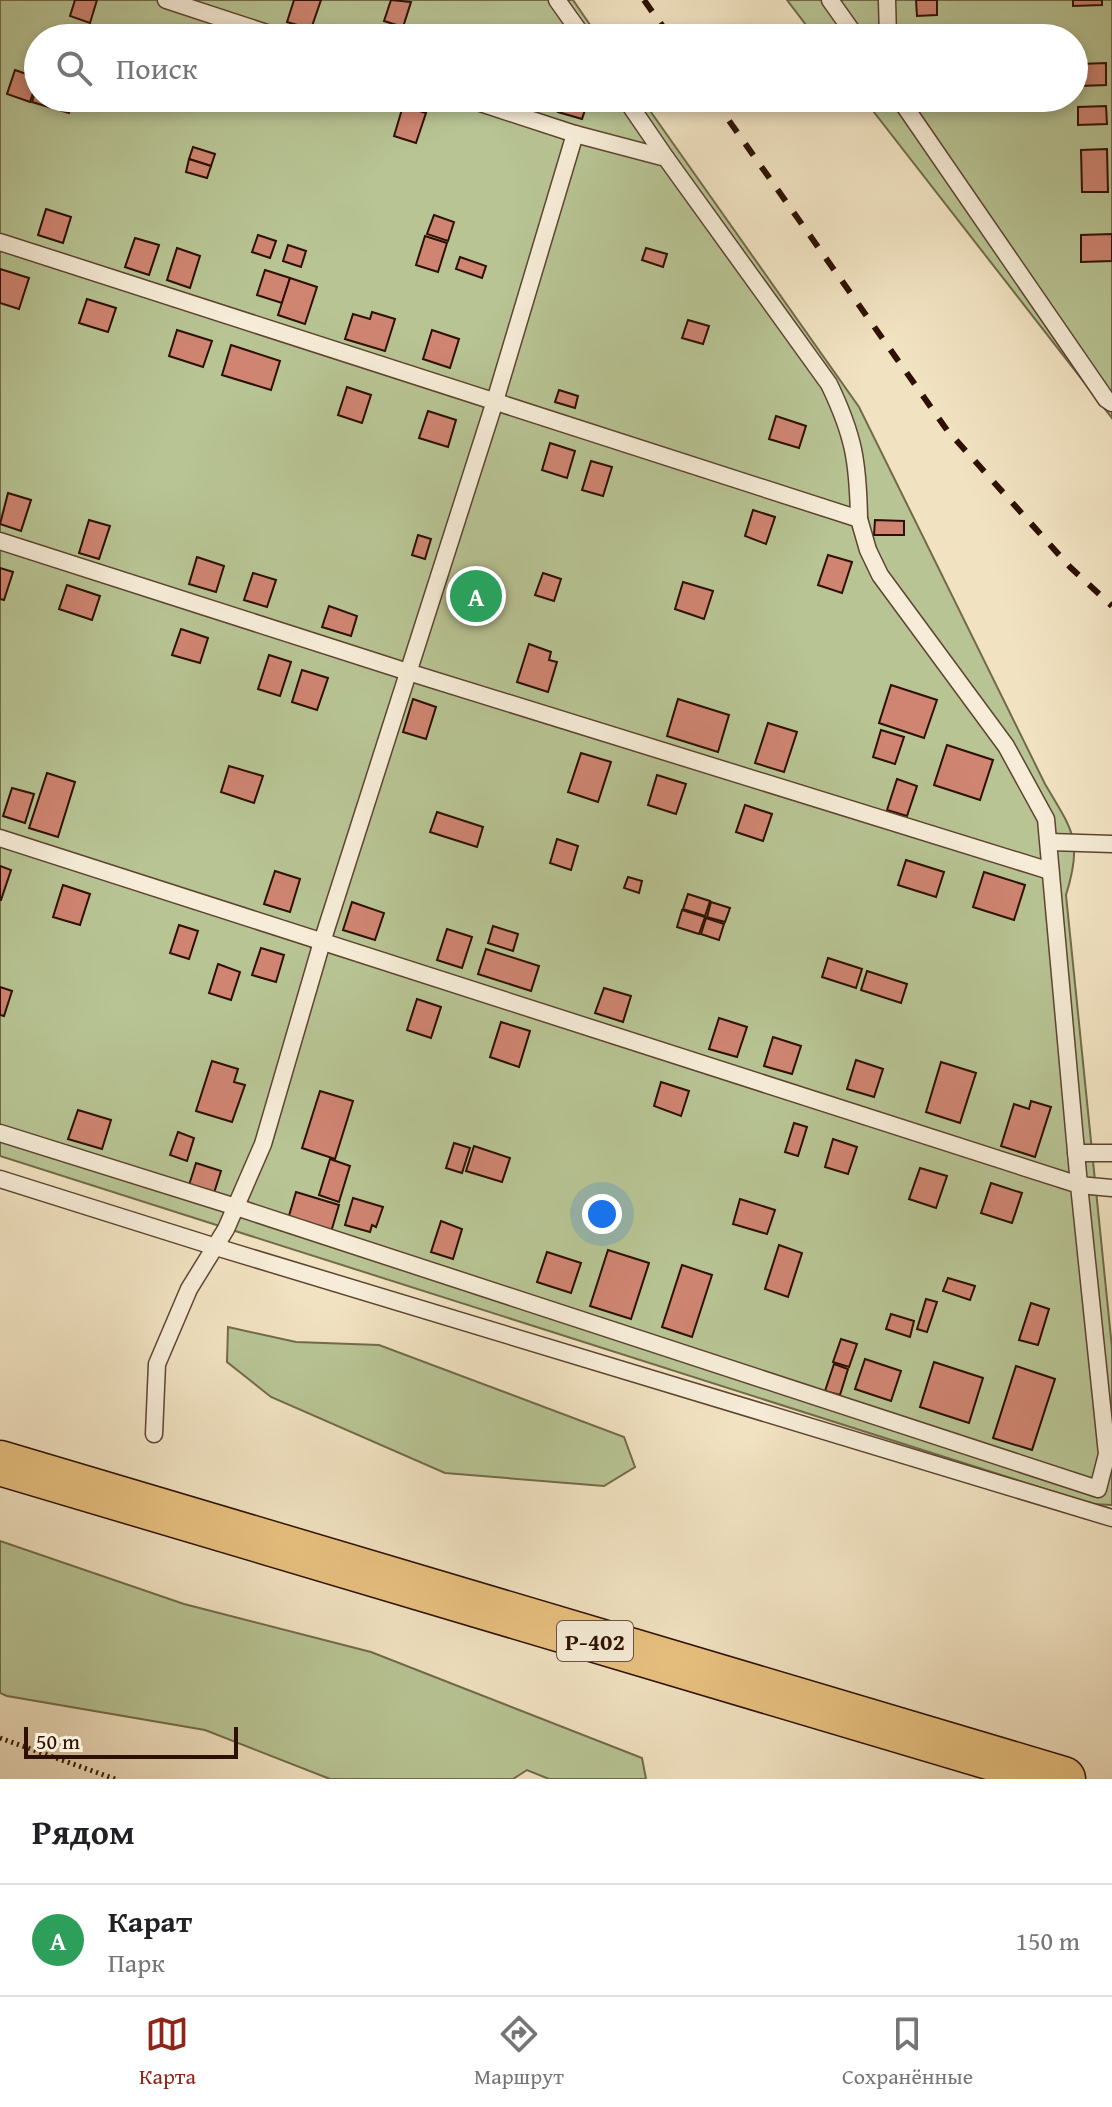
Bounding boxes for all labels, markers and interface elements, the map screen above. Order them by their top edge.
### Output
search box [24,24,1088,112]
icon: search [52,46,96,90]
text: Поиск [116,46,198,90]
pin: A [450,566,502,626]
your location [582,1194,622,1234]
road number: Р-402 [557,1621,633,1661]
scale bar [24,1723,238,1759]
text: 50 m [36,1725,80,1757]
text: Рядом [32,1807,135,1856]
text: Карат [108,1899,192,1943]
text: A [50,1921,66,1960]
text: 150 m [1015,1921,1080,1960]
text: Парк [108,1943,165,1982]
tab: Карта [139,2012,196,2092]
tab: Маршрут [474,2012,564,2092]
tab: Сохранённые [842,2012,973,2092]

